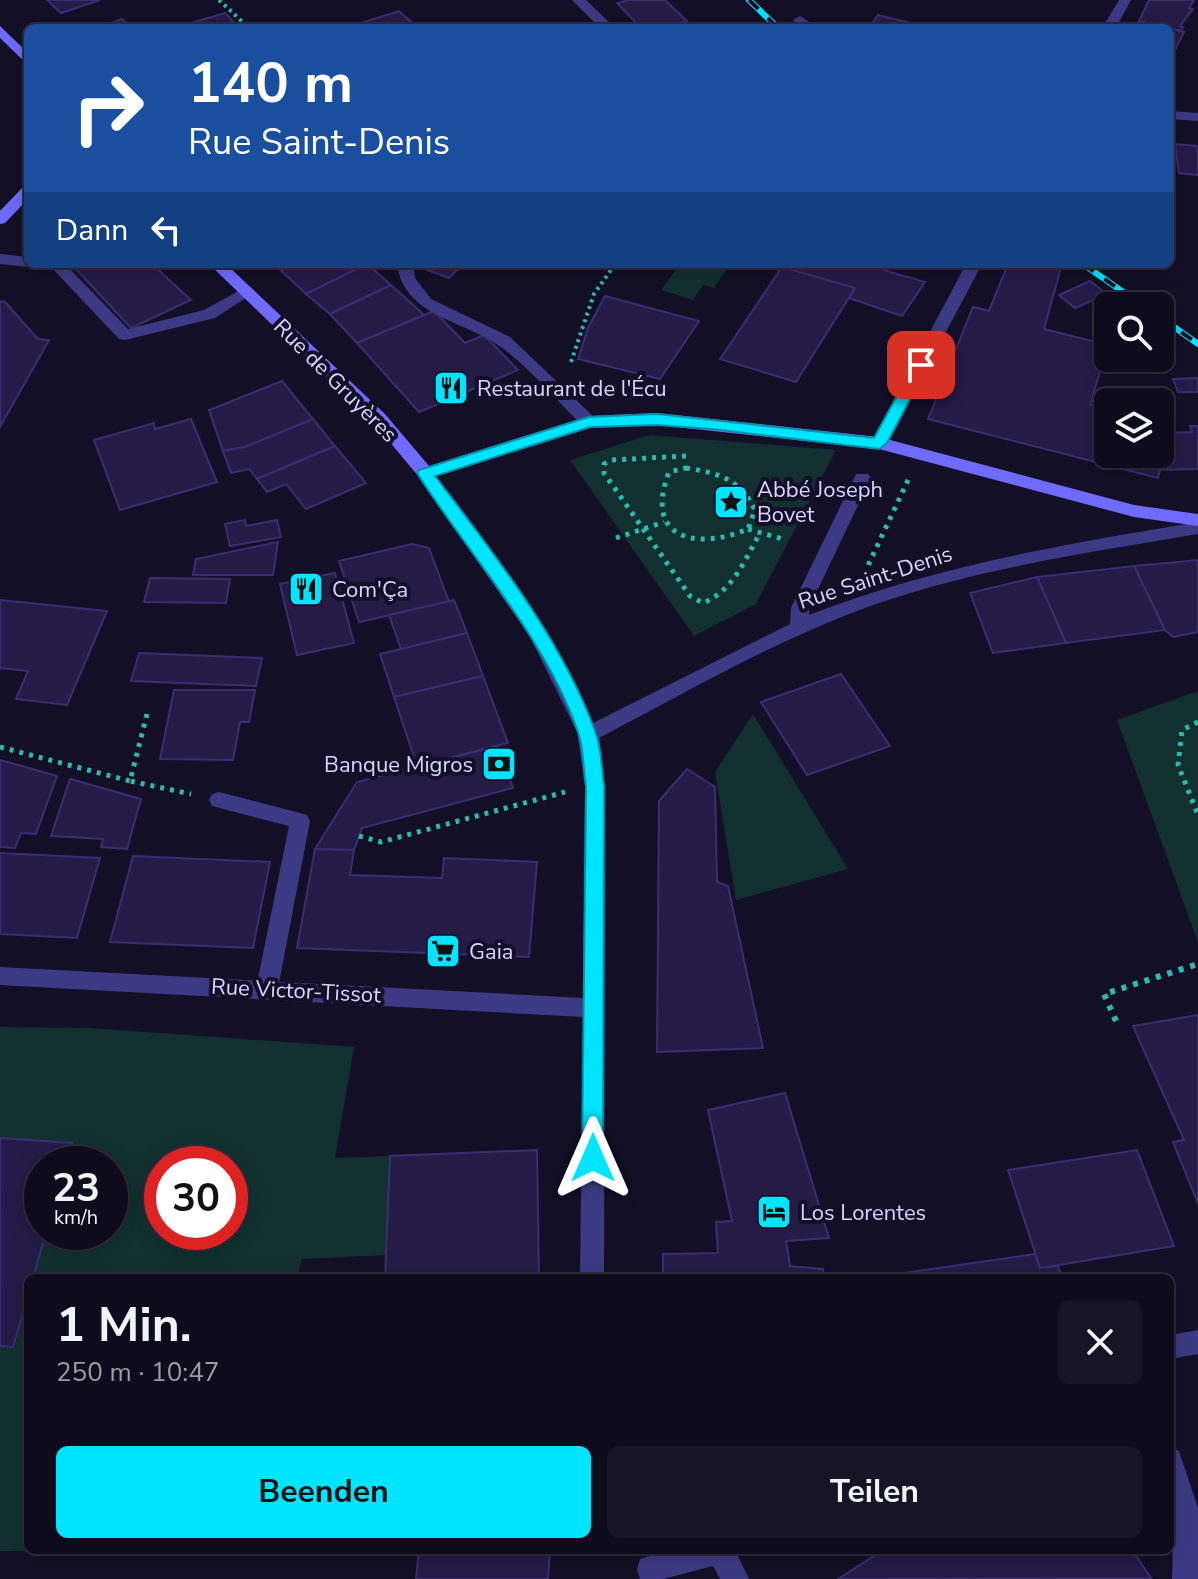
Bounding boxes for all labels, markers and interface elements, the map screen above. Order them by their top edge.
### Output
text: 140 m [188,45,353,122]
icon: right [56,56,160,160]
text: Rue Saint-Denis [188,118,450,167]
icon: left [144,208,188,252]
text: Dann [56,210,128,251]
map controls [1094,292,1174,468]
button: search [1094,292,1174,372]
street label: Rue de Gruyères [267,312,404,449]
pin [887,331,955,399]
icon: arrive [899,343,943,387]
restaurant icon: Restaurant de l'Écu [432,369,470,407]
place label: Restaurant de l'Écu [477,374,667,404]
button: layers [1094,388,1174,468]
place label: Abbé Joseph Bovet [757,475,883,530]
place icon: Abbé Joseph Bovet [712,483,750,521]
street label: Rue Saint-Denis [794,539,956,617]
restaurant icon: Com'Ça [287,570,325,608]
place label: Com'Ça [332,575,408,605]
bank icon: Banque Migros [480,745,518,783]
place label: Banque Migros [324,750,473,780]
supermarket icon: Gaia [424,932,462,970]
place label: Gaia [469,937,513,967]
street label: Rue Victor-Tissot [210,972,382,1010]
position arrow [551,1116,635,1200]
speed limit sign: 30 [144,1146,248,1250]
text: 23 [52,1161,100,1215]
hotel icon: Los Lorentes [755,1193,793,1231]
place label: Los Lorentes [800,1198,926,1228]
text: km/h [54,1204,98,1231]
text: 1 Min. [56,1292,192,1358]
button: close [1058,1300,1142,1384]
text: 250 m · 10:47 [56,1355,219,1390]
button: Beenden [56,1446,591,1538]
button: Teilen [607,1446,1142,1538]

